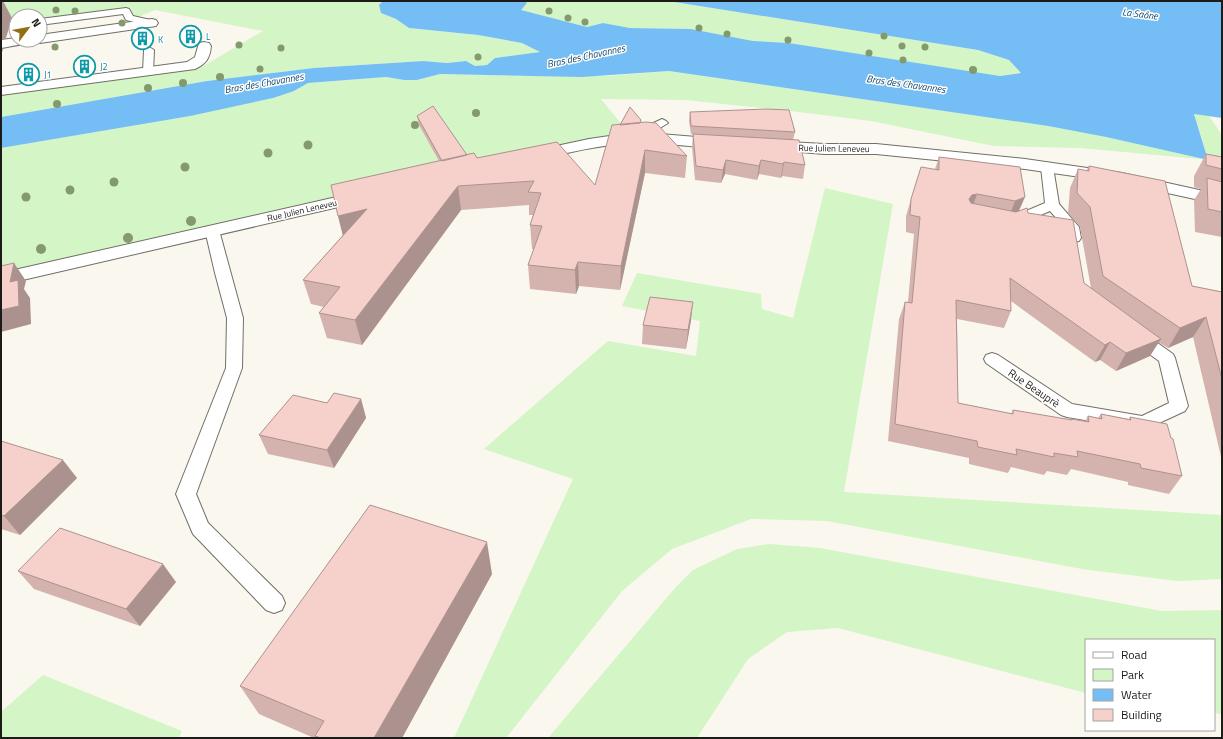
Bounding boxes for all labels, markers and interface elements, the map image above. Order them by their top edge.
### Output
water label: La Saône [1121,4,1160,24]
north arrow [8,8,48,48]
text: N [28,15,45,30]
building icon: L [178,23,204,49]
building icon: K [129,26,155,52]
place label: L [206,30,211,43]
place label: K [158,33,163,46]
water label: Bras des Chavannes [545,40,627,72]
building icon: J2 [71,53,97,79]
place label: J2 [100,60,108,73]
building icon: J1 [16,61,42,87]
place label: J1 [44,68,52,81]
water label: Bras des Chavannes [223,69,305,97]
water label: Bras des Chavannes [865,71,947,97]
street label: Rue Julien Leneveu [798,141,870,155]
street label: Rue Julien Leneveu [266,196,338,224]
street label: Rue Beauprè [1005,365,1063,411]
legend [1085,639,1215,731]
text: Road [1121,645,1147,664]
text: Park [1121,665,1144,684]
text: Water [1121,685,1152,704]
text: Building [1121,705,1162,724]

